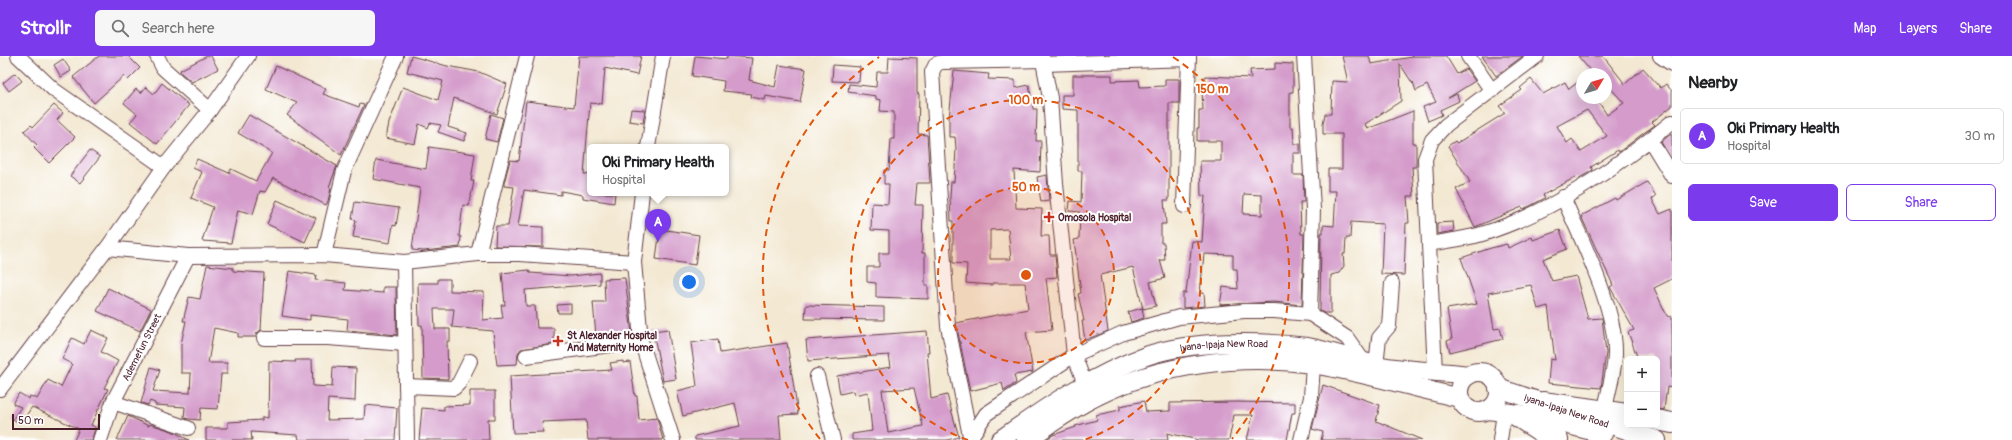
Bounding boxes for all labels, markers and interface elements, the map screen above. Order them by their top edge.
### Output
search box [95,10,375,46]
text: Strollr [20,16,71,40]
icon: search [109,17,131,39]
text: Search here [141,19,214,38]
text: Map [1854,20,1877,37]
text: Layers [1899,20,1937,37]
text: Share [1959,20,1992,37]
north arrow [1576,68,1612,104]
text: Nearby [1688,72,1737,93]
text: 150 m [1196,82,1229,97]
text: 100 m [1009,93,1044,108]
text: Oki Primary Health [1727,119,1840,138]
text: A [1698,128,1706,144]
text: 30 m [1965,128,1995,144]
text: Hospital [1727,138,1771,154]
popup [587,144,729,196]
text: Oki Primary Health [602,153,714,172]
text: Hospital [602,172,646,188]
text: 50 m [1012,180,1040,195]
button: Save [1688,184,1838,221]
button: Share [1846,184,1996,221]
pin: A [645,209,671,242]
marker: Omosola Hospital [1043,211,1055,223]
place label: Omosola Hospital [1058,212,1131,224]
centre of rings [1019,268,1033,282]
your location [679,272,699,292]
street label: Ademefun Street [120,311,165,383]
place label: St Alexander Hospital And Maternity Home [567,330,657,354]
marker: St Alexander Hospital And Maternity Home [552,335,564,347]
street label: Iyana-Ipaja New Road [1179,338,1268,355]
map controls [1624,356,1660,428]
button: + [1624,356,1660,392]
street label: Iyana-Ipaja New Road [1522,392,1610,431]
button: − [1624,392,1660,428]
scale bar [12,412,100,431]
text: 50 m [18,414,44,427]

